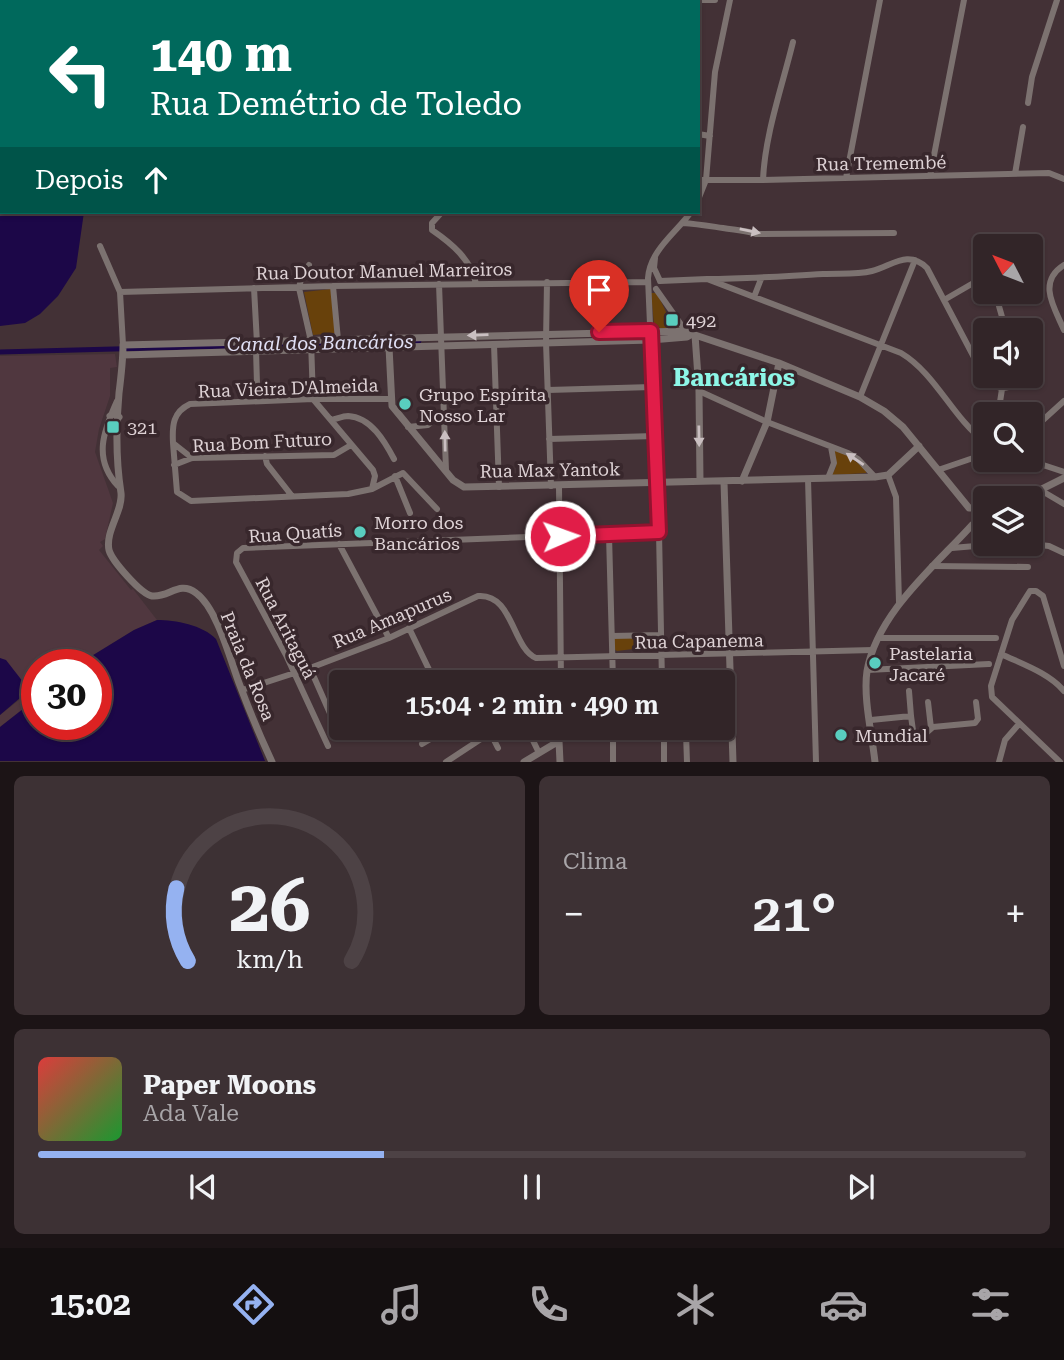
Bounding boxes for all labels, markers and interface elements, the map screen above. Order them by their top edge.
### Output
text: 140 m [150,26,292,83]
icon: left [35,28,126,119]
text: Rua Demétrio de Toledo [150,85,522,123]
street label: Rua Tremembé [816,151,947,175]
icon: ahead [137,161,175,199]
text: Depois [35,165,123,195]
one-way arrow [739,226,761,237]
north arrow [973,234,1043,304]
map controls [973,234,1043,556]
street label: Rua Doutor Manuel Marreiros [256,258,512,284]
pin [569,260,629,332]
icon: arrive [580,271,618,309]
place label: 492 [686,310,716,331]
marker: 492 [664,312,680,328]
button: sound [973,318,1043,388]
water label: Canal dos Bancários [227,330,413,356]
one-way arrow [467,330,489,341]
district label: Bancários [673,364,795,392]
street label: Rua Vieira D'Almeida [197,374,379,402]
place label: Grupo Espírita Nosso Lar [419,384,547,426]
marker: Grupo Espírita Nosso Lar [397,396,413,412]
button: search [973,402,1043,472]
place label: 321 [127,417,157,438]
marker: 321 [105,419,121,435]
one-way arrow [693,425,705,447]
street label: Rua Bom Futuro [191,428,333,456]
one-way arrow [439,430,450,452]
one-way arrow [846,452,864,466]
street label: Rua Max Yantok [479,458,621,482]
button: layers [973,486,1043,556]
position arrow [523,499,597,573]
place label: Morro dos Bancários [374,512,463,554]
street label: Rua Quatís [247,519,343,547]
marker: Morro dos Bancários [352,524,368,540]
street label: Rua Aritaguá [251,574,321,682]
street label: Rua Amapurus [330,584,454,652]
street label: Praia da Rosa [217,608,280,724]
street label: Rua Capanema [634,629,764,653]
place label: Pastelaria Jacaré [889,643,973,685]
speed limit sign: 30 [21,649,112,740]
marker: Pastelaria Jacaré [867,655,883,671]
text: 15:04 · 2 min · 490 m [405,690,659,720]
place label: Mundial [855,725,928,746]
marker: Mundial [833,727,849,743]
text: Clima [563,848,627,875]
text: 26 [229,865,310,950]
text: 21° [753,883,836,944]
text: − [563,892,584,936]
text: + [1005,892,1026,936]
text: km/h [236,945,303,974]
text: Paper Moons [143,1070,316,1100]
text: Ada Vale [143,1100,239,1127]
icon: previous [184,1168,222,1206]
icon: pause [513,1168,551,1206]
icon: next [842,1168,880,1206]
icon: directions [229,1280,278,1329]
icon: music [377,1280,426,1329]
icon: phone [524,1280,573,1329]
icon: climate [671,1280,720,1329]
icon: car [819,1280,868,1329]
icon: filters [966,1280,1015,1329]
text: 15:02 [49,1285,131,1323]

